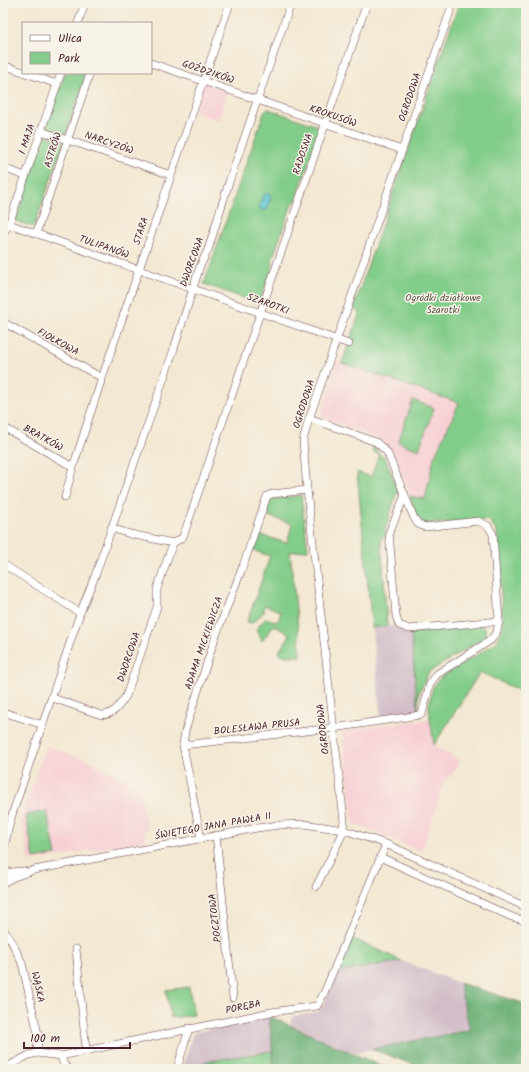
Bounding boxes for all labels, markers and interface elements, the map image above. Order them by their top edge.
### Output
legend [22,22,152,74]
text: Ulica [58,29,82,48]
text: Park [58,49,80,68]
street label: GOŹDZIKÓW [180,56,236,88]
street label: OGRODOWA [394,70,426,124]
street label: KROKUSÓW [307,100,359,132]
street label: 1 MAJA [14,121,40,157]
street label: NARCYZÓW [82,127,136,159]
street label: ASTRÓW [40,130,66,170]
street label: RADOSNA [288,131,318,177]
street label: STARA [129,215,153,247]
street label: TULIPANÓW [77,231,131,263]
street label: DWORCOWA [176,235,208,289]
street label: SZAROTKI [245,289,291,319]
park label: Ogródki działkowe Szarotki [405,290,481,318]
street label: FIOŁKOWA [34,324,82,360]
street label: OGRODOWA [289,377,319,431]
street label: BRATKÓW [20,420,66,456]
street label: ADAMA MICKIEWICZA [181,594,227,692]
street label: DWORCOWA [113,630,145,684]
street label: OGRODOWA [312,703,334,755]
street label: BOLESŁAWA PRUSA [213,715,301,739]
street label: ŚWIĘTEGO JANA PAWŁA II [154,808,272,844]
street label: POCZTOWA [204,893,226,943]
street label: WĄSKA [27,970,49,1004]
street label: PORĘBA [224,995,262,1019]
scale bar [24,1024,130,1050]
text: 100 m [30,1029,61,1048]

